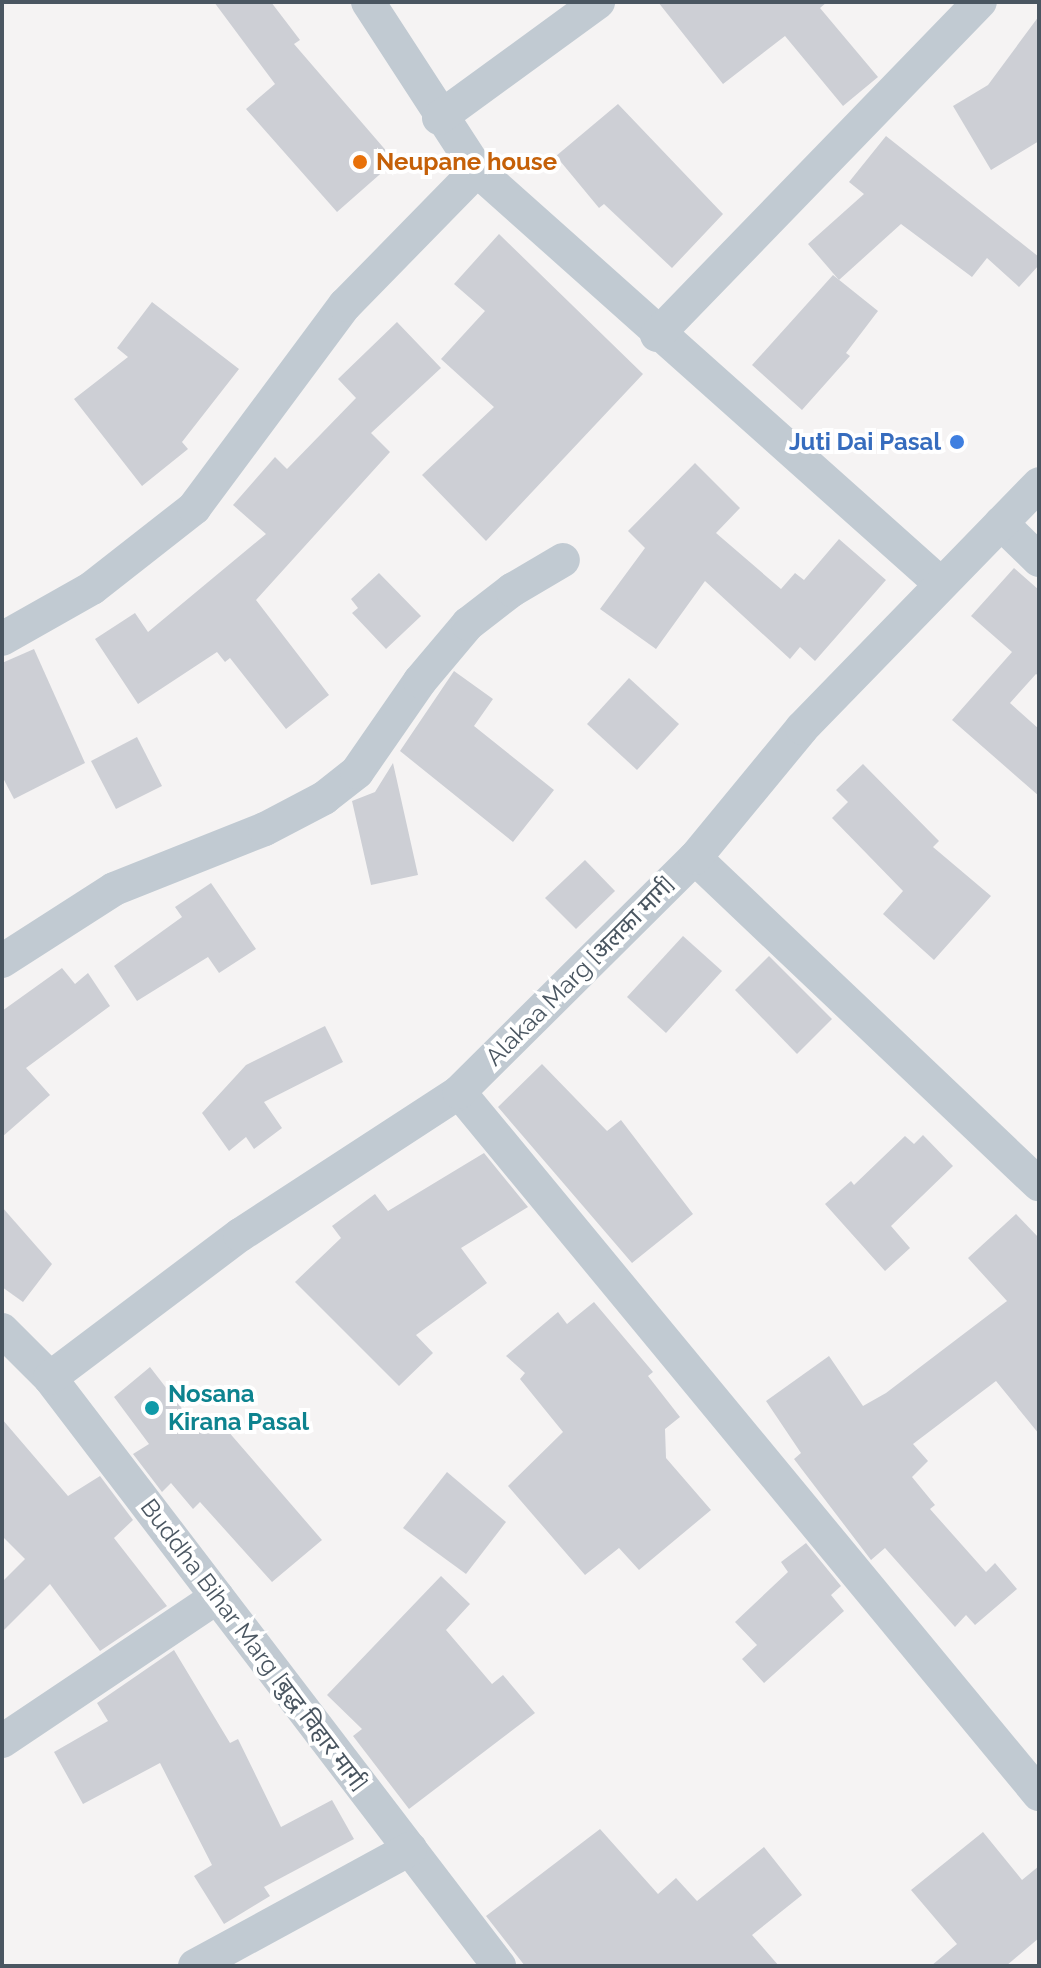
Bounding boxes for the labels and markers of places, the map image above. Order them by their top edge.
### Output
place label: Neupane house [376,148,557,176]
marker: Neupane house [351,153,369,171]
place label: Juti Dai Pasal [789,428,941,456]
marker: Juti Dai Pasal [948,433,966,451]
place label: Nosana Kirana Pasal [168,1380,309,1436]
marker: Nosana Kirana Pasal [143,1399,161,1417]

